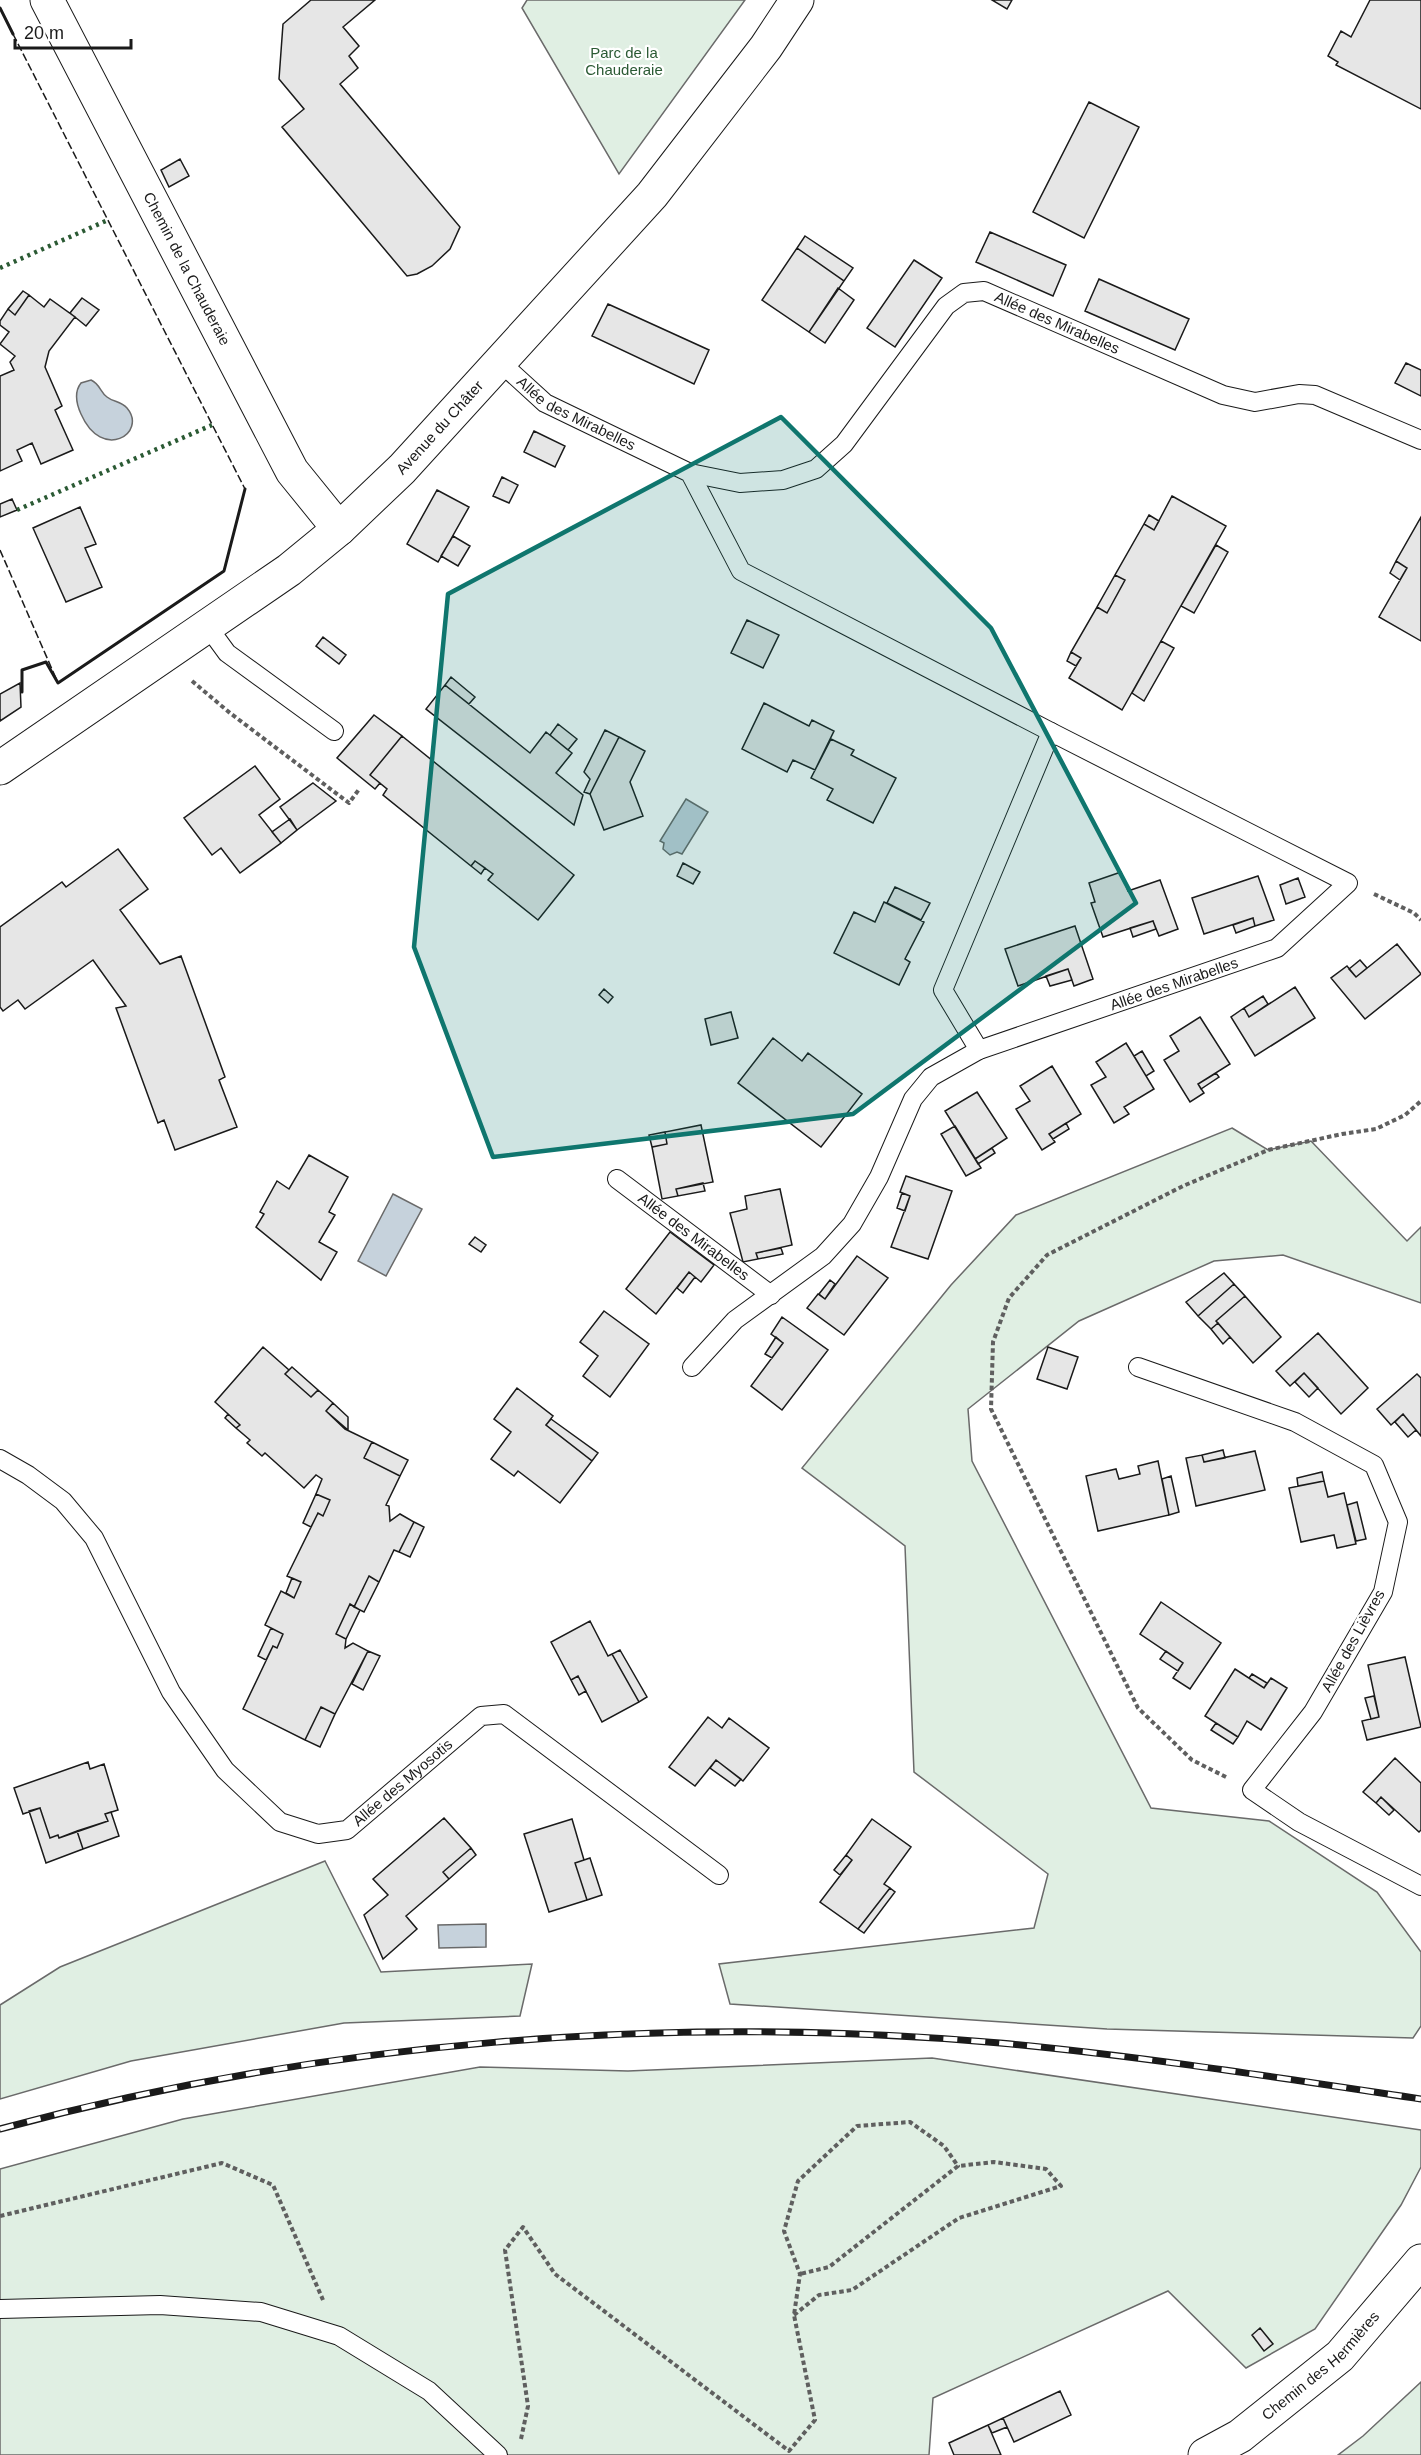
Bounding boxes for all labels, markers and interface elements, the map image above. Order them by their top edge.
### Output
scale bar [15,12,130,50]
text: 20 m [24,23,64,43]
park label: Parc de la Chauderaie [585,44,663,78]
street label: Chemin de la Chauderaie [140,189,234,348]
street label: Allée des Mirabelles [992,288,1122,357]
street label: Allée des Mirabelles [514,373,638,453]
street label: Avenue du Châter [392,377,486,478]
street label: Allée des Mirabelles [1108,954,1240,1013]
street label: Allée des Mirabelles [635,1189,753,1284]
street label: Allée des Lièvres [1317,1587,1388,1695]
street label: Allée des Myosotis [349,1735,455,1829]
street label: Chemin des Hermières [1258,2308,1382,2423]

